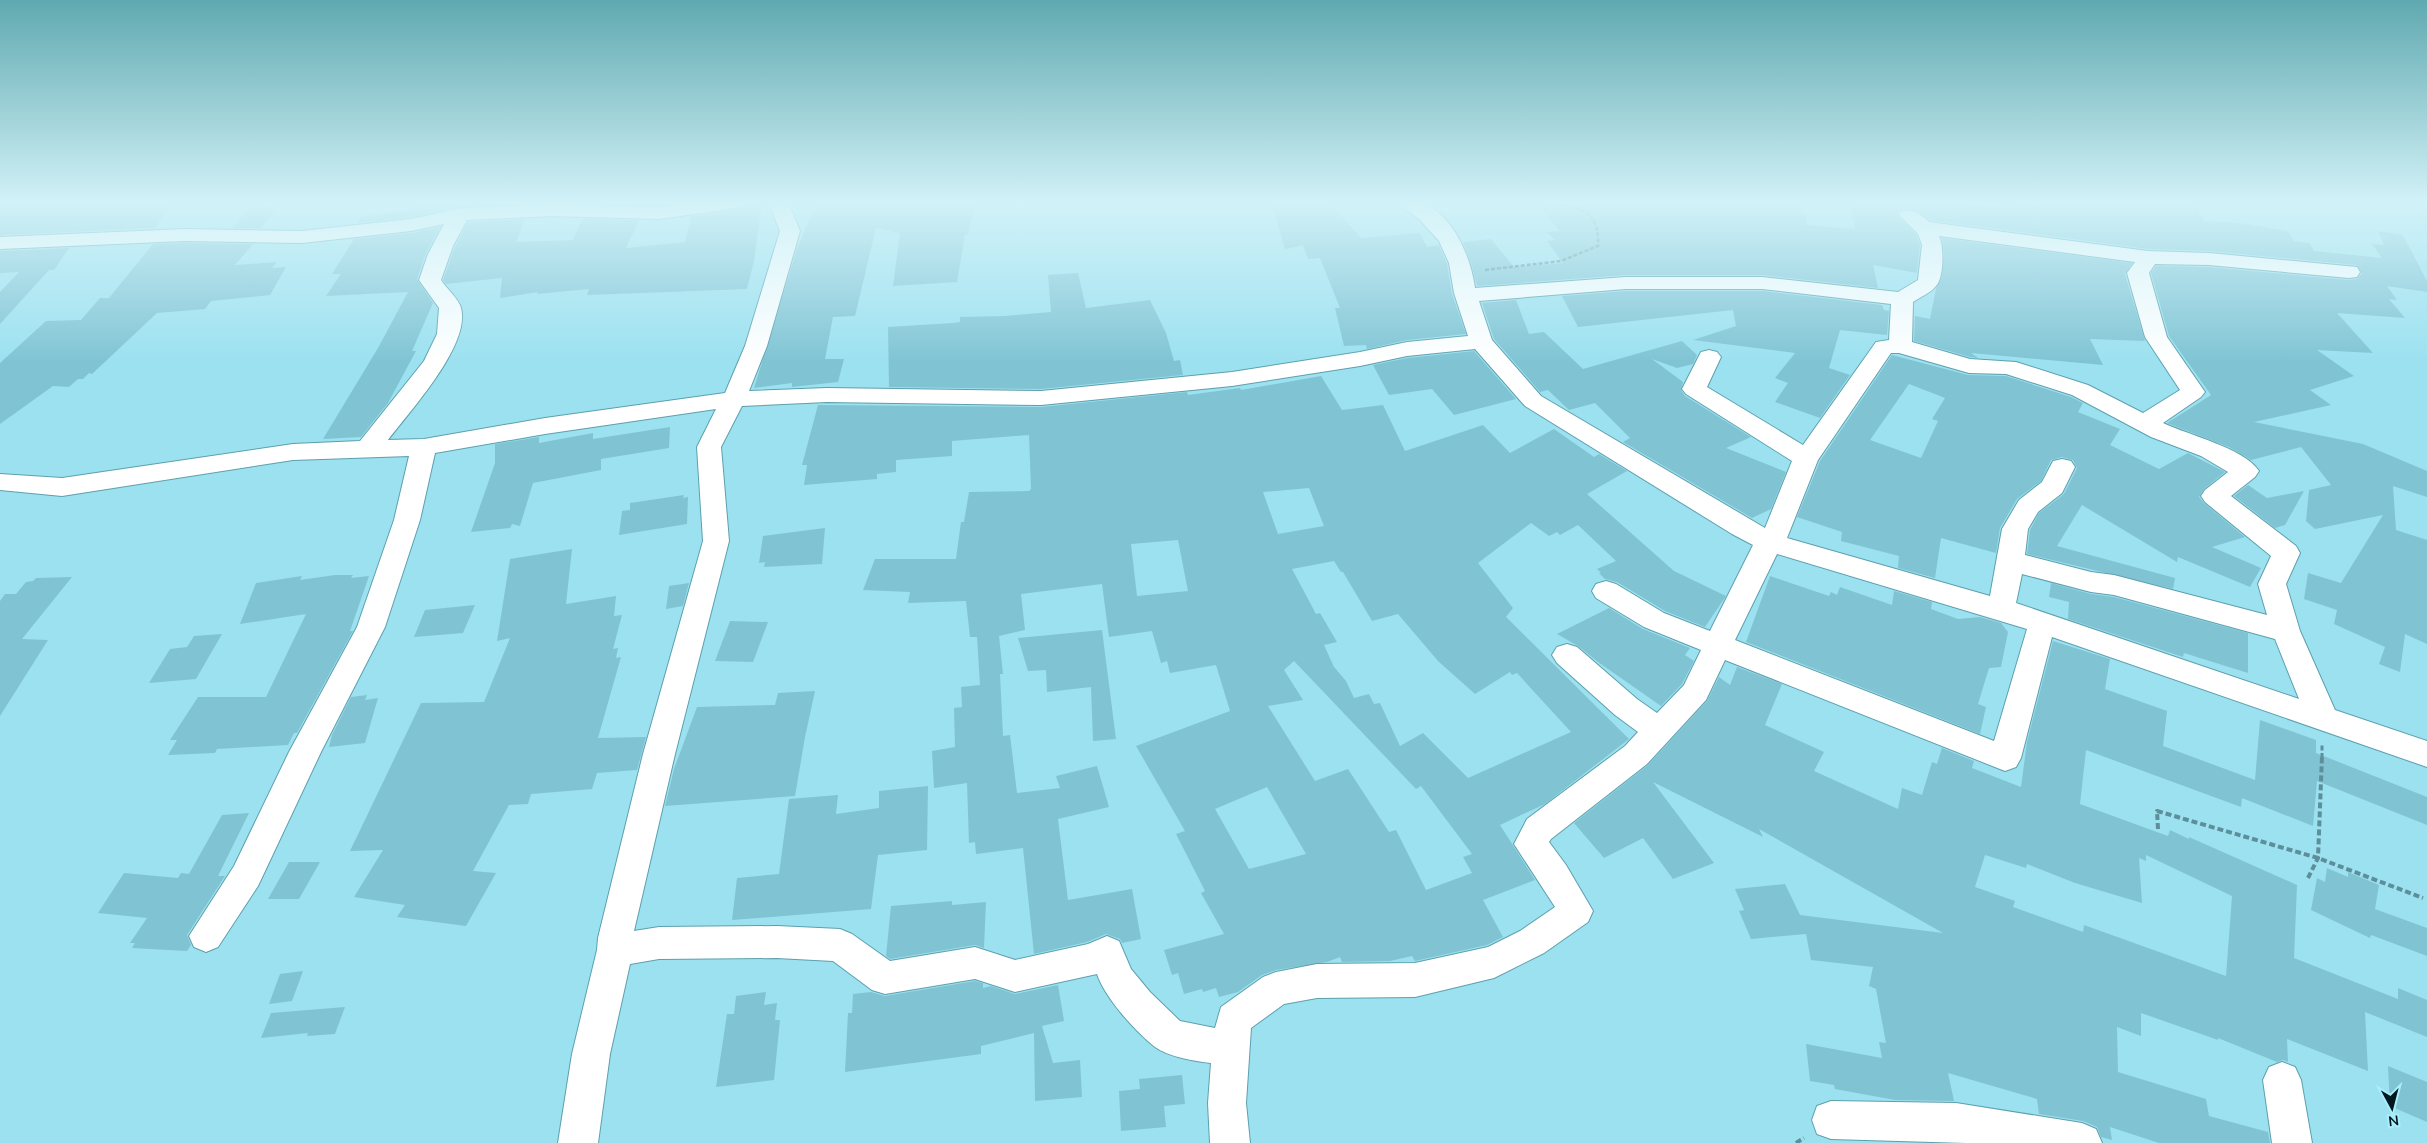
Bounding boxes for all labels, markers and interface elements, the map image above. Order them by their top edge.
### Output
north arrow [2367,1083,2417,1133]
text: N [2387,1111,2400,1130]

